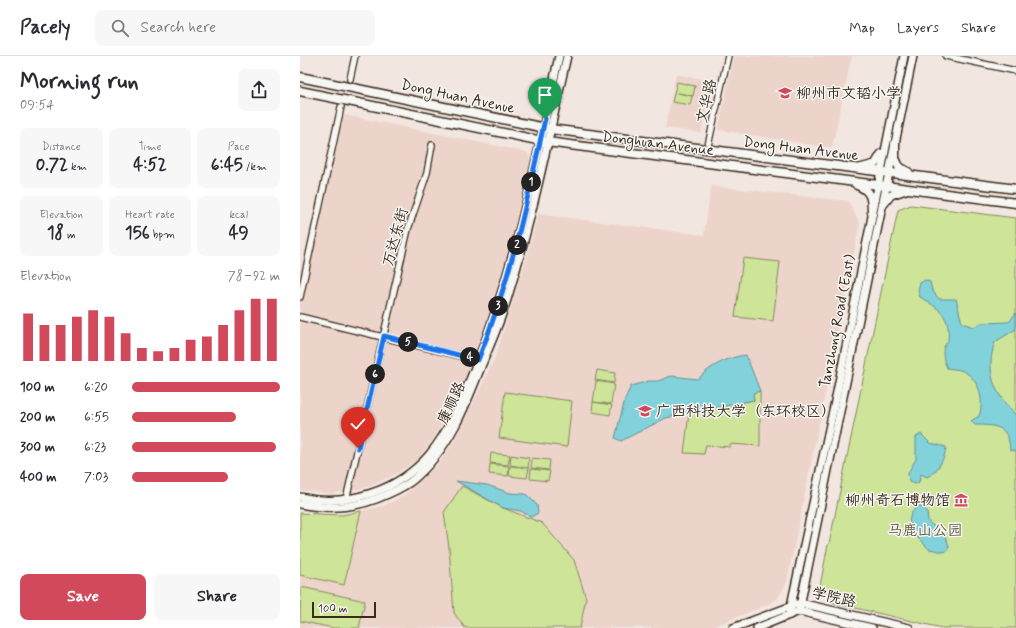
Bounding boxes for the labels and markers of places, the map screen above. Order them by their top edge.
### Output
pin [528,78,562,119]
place label: 柳州市文韬小学 [796,84,901,104]
school or university icon: 柳州市文韬小学 [777,85,793,101]
pin: 1 [521,172,541,192]
pin: 2 [507,235,527,255]
pin: 3 [488,296,508,316]
pin: 5 [398,332,418,352]
pin: 4 [460,347,480,367]
pin: 6 [365,364,385,384]
place label: 广西科技大学（东环校区） [656,402,836,422]
school or university icon: 广西科技大学（东环校区） [637,403,653,419]
pin [341,407,375,448]
place label: 柳州奇石博物馆 [845,491,950,511]
museum icon: 柳州奇石博物馆 [953,492,969,508]

